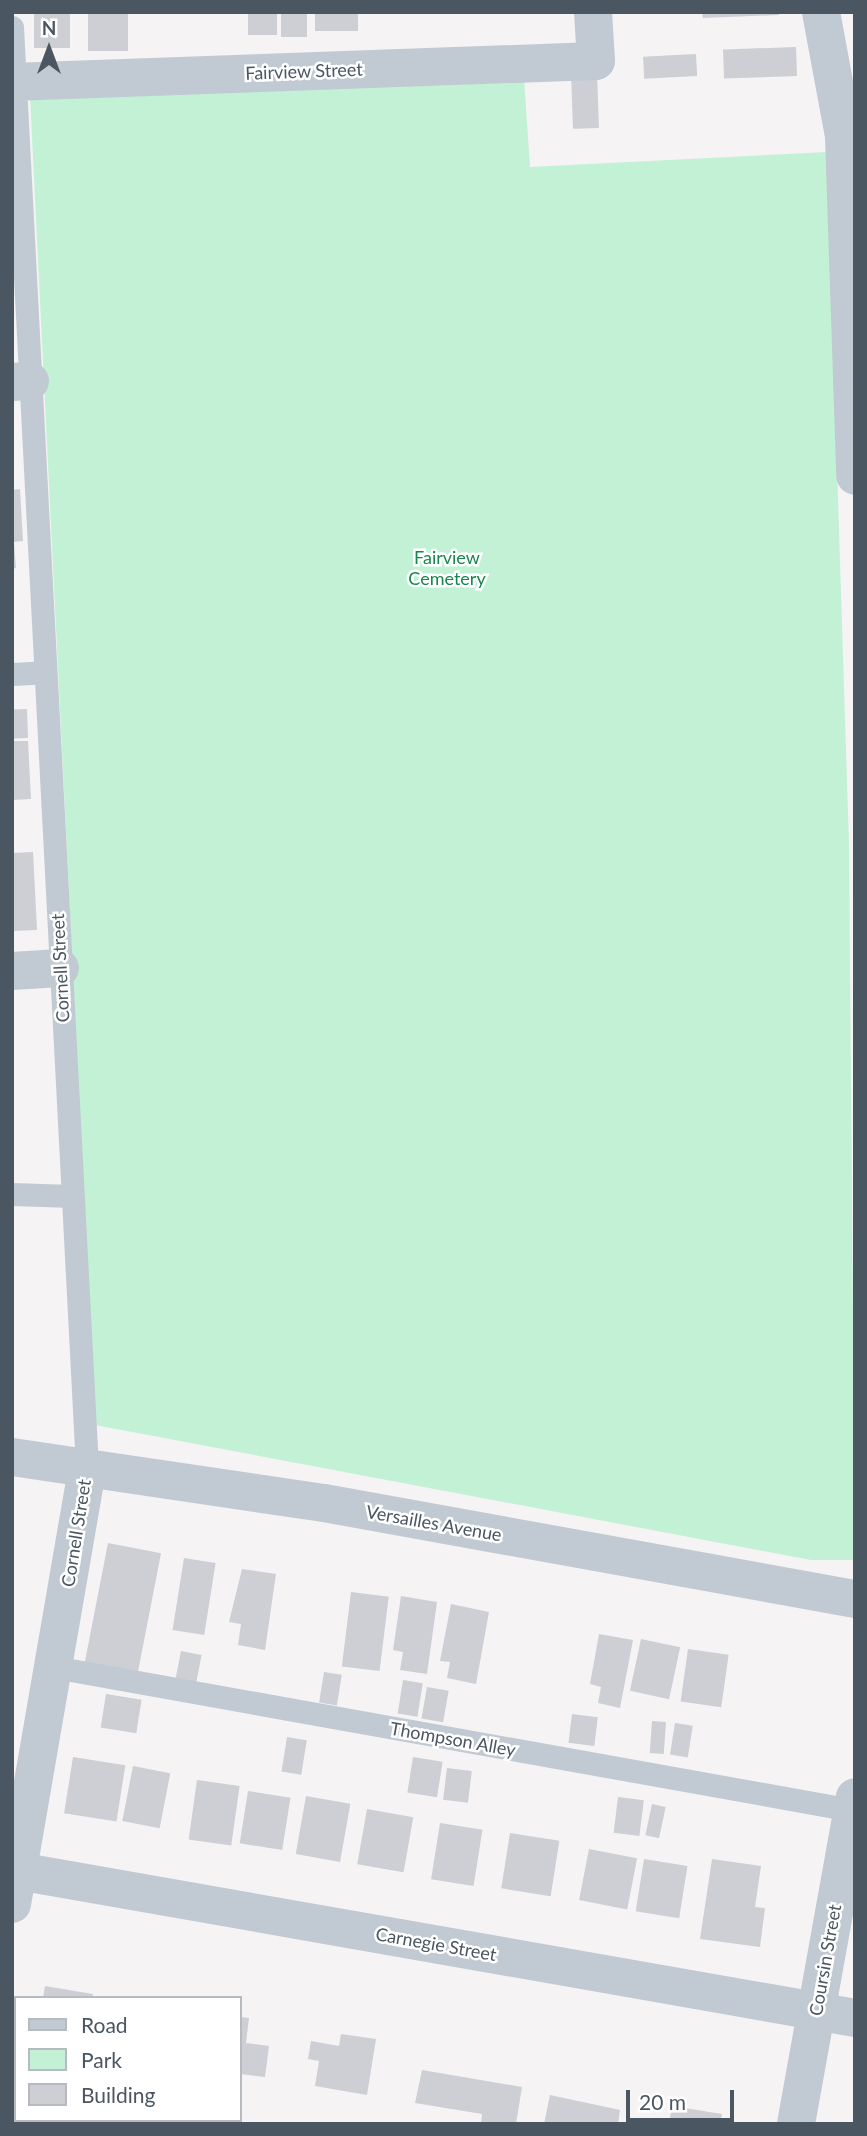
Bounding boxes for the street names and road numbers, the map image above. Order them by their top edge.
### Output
street label: Fairview Street [245,58,363,84]
street label: Cornell Street [46,913,74,1023]
street label: Cornell Street [57,1478,95,1588]
street label: Versailles Avenue [364,1500,504,1546]
street label: Thompson Alley [388,1717,518,1761]
street label: Coursin Street [805,1903,845,2017]
street label: Carnegie Street [374,1923,498,1965]

